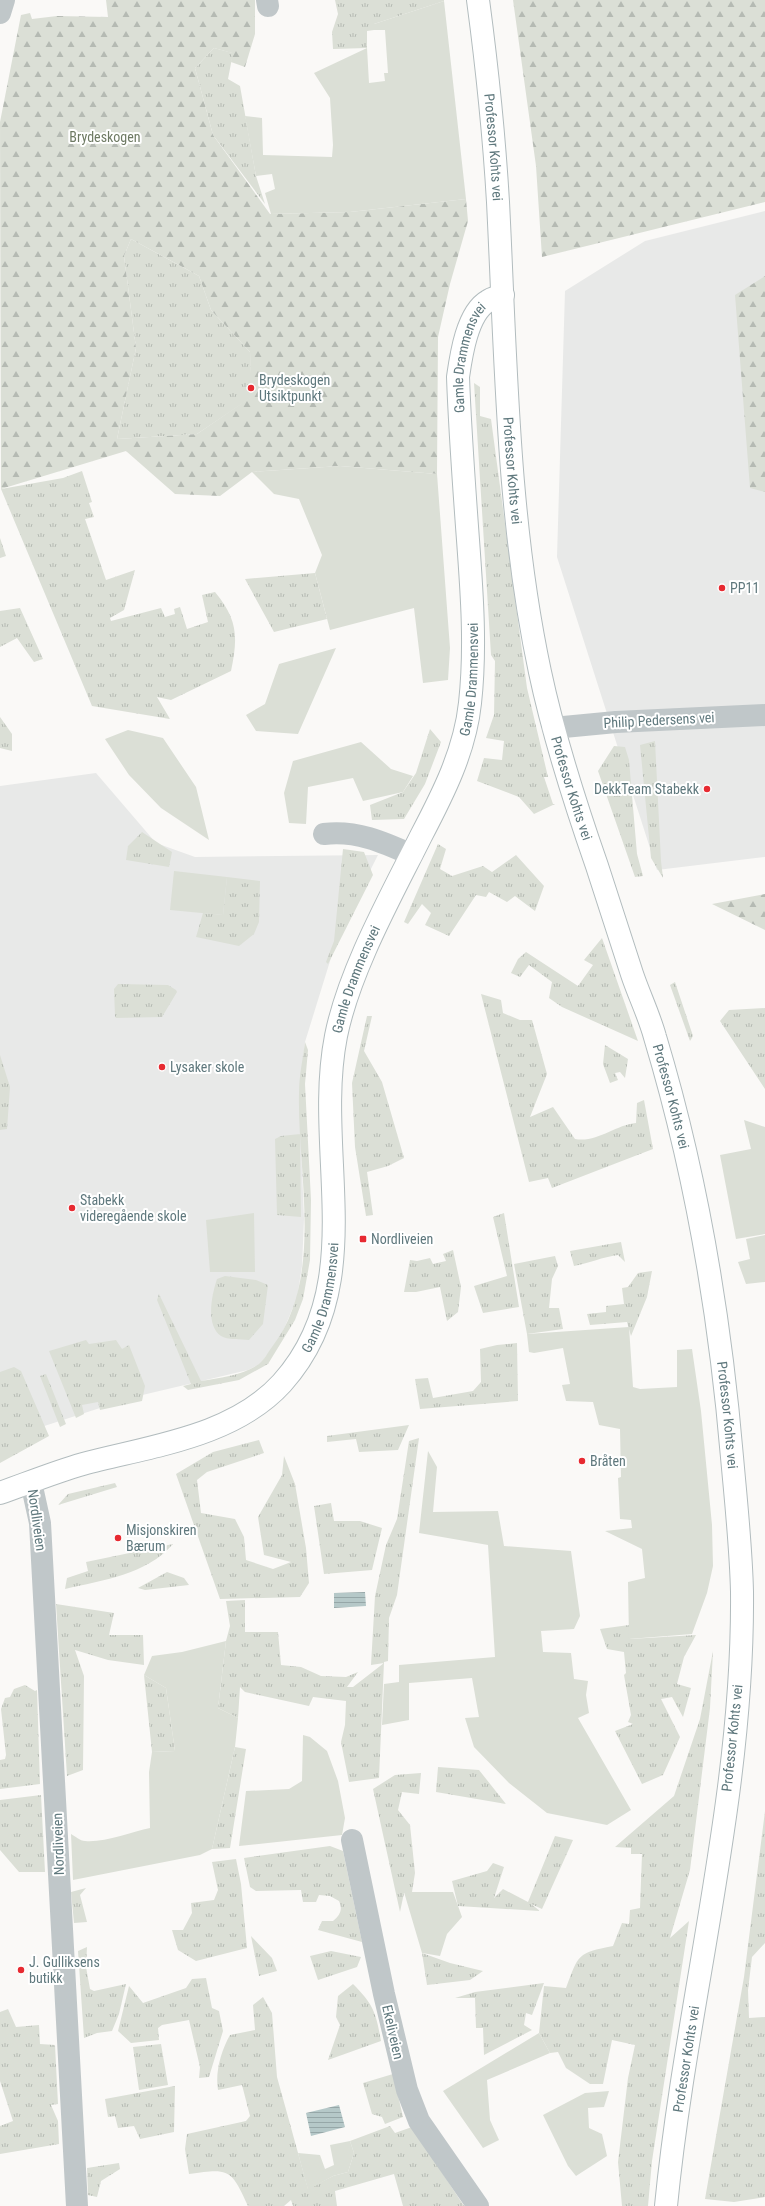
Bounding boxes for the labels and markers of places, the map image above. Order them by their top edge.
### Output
place label: Brydeskogen Utsiktpunkt [259,372,330,404]
marker: Brydeskogen Utsiktpunkt [246,383,256,393]
place label: PP11 [730,580,759,596]
marker: PP11 [717,583,727,593]
place label: DekkTeam Stabekk [594,781,700,797]
marker: DekkTeam Stabekk [702,784,712,794]
place label: Lysaker skole [170,1059,245,1075]
marker: Lysaker skole [157,1062,167,1072]
place label: Stabekk videregående skole [80,1192,187,1224]
marker: Stabekk videregående skole [67,1203,77,1213]
place label: Nordliveien [371,1231,433,1247]
marker: Nordliveien [358,1234,368,1244]
place label: Bråten [590,1453,626,1469]
marker: Bråten [577,1456,587,1466]
place label: Misjonskiren Bærum [126,1522,197,1554]
marker: Misjonskiren Bærum [113,1533,123,1543]
place label: J. Gulliksens butikk [29,1954,100,1986]
marker: J. Gulliksens butikk [16,1965,26,1975]

